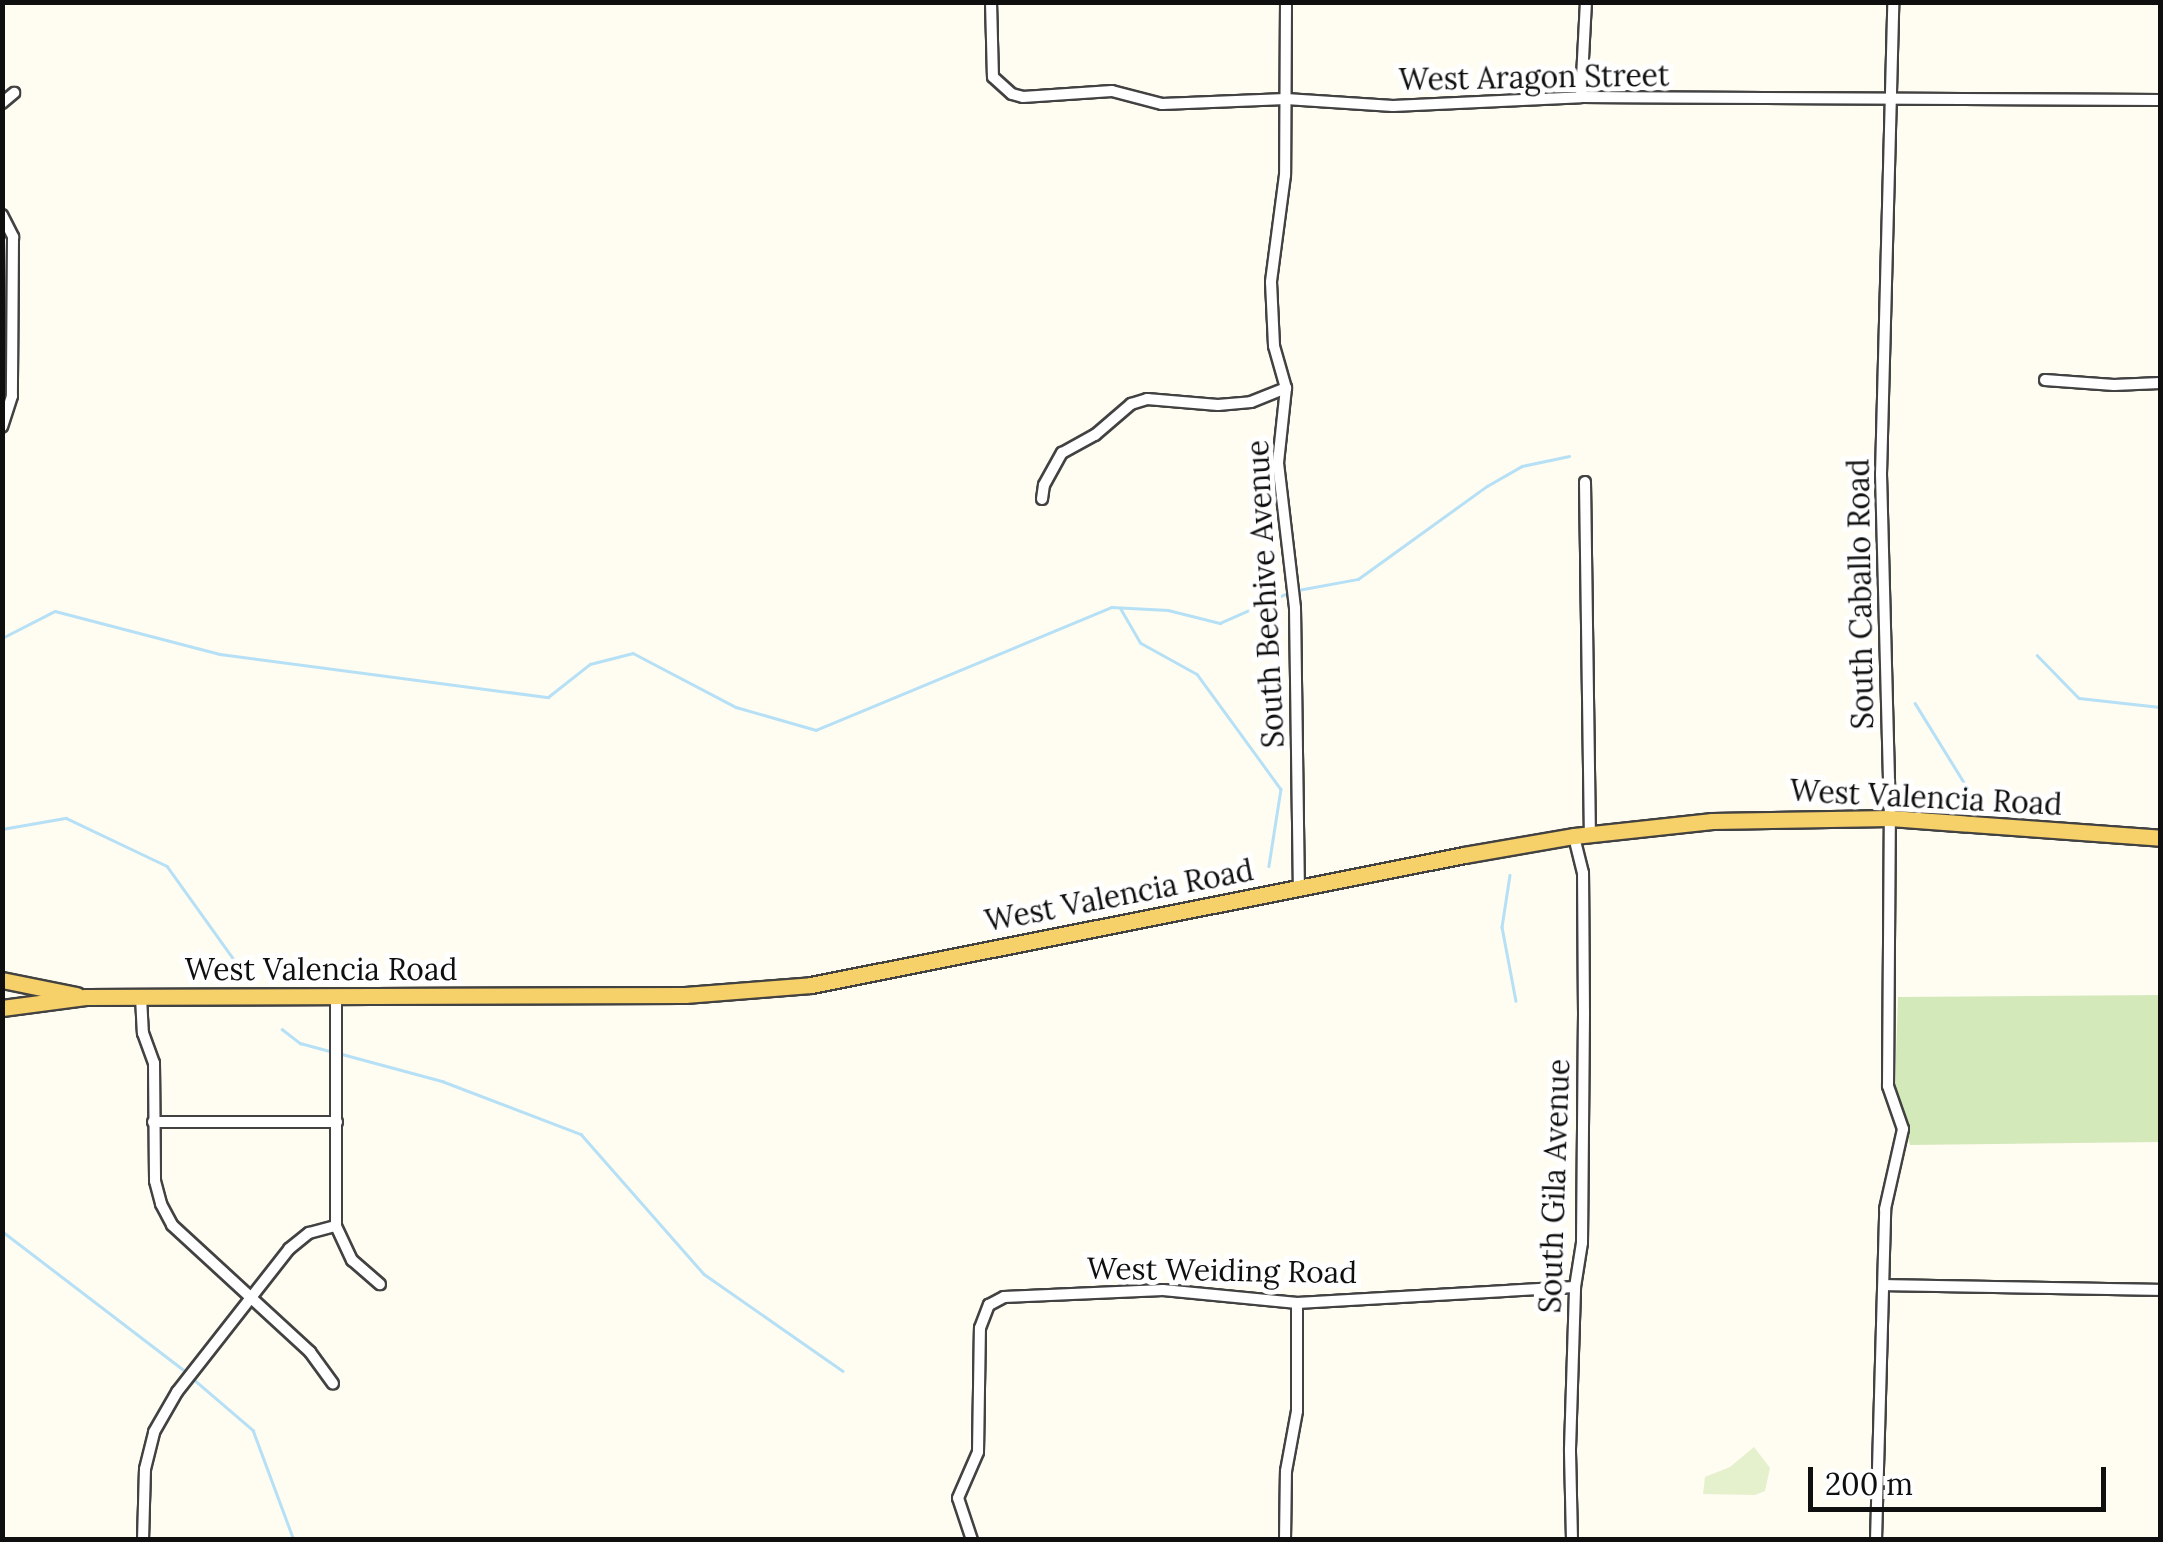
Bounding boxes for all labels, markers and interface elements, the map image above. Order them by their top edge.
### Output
street label: West Aragon Street [1398,57,1670,97]
street label: South Beehive Avenue [1239,439,1291,749]
street label: South Caballo Road [1840,458,1880,730]
street label: West Valencia Road [1789,772,2063,822]
street label: West Valencia Road [982,851,1256,939]
street label: West Valencia Road [185,951,457,987]
street label: South Gila Avenue [1532,1058,1576,1314]
street label: West Weiding Road [1087,1250,1357,1290]
scale bar [1813,1447,2110,1509]
text: 200 m [1825,1465,1913,1503]

